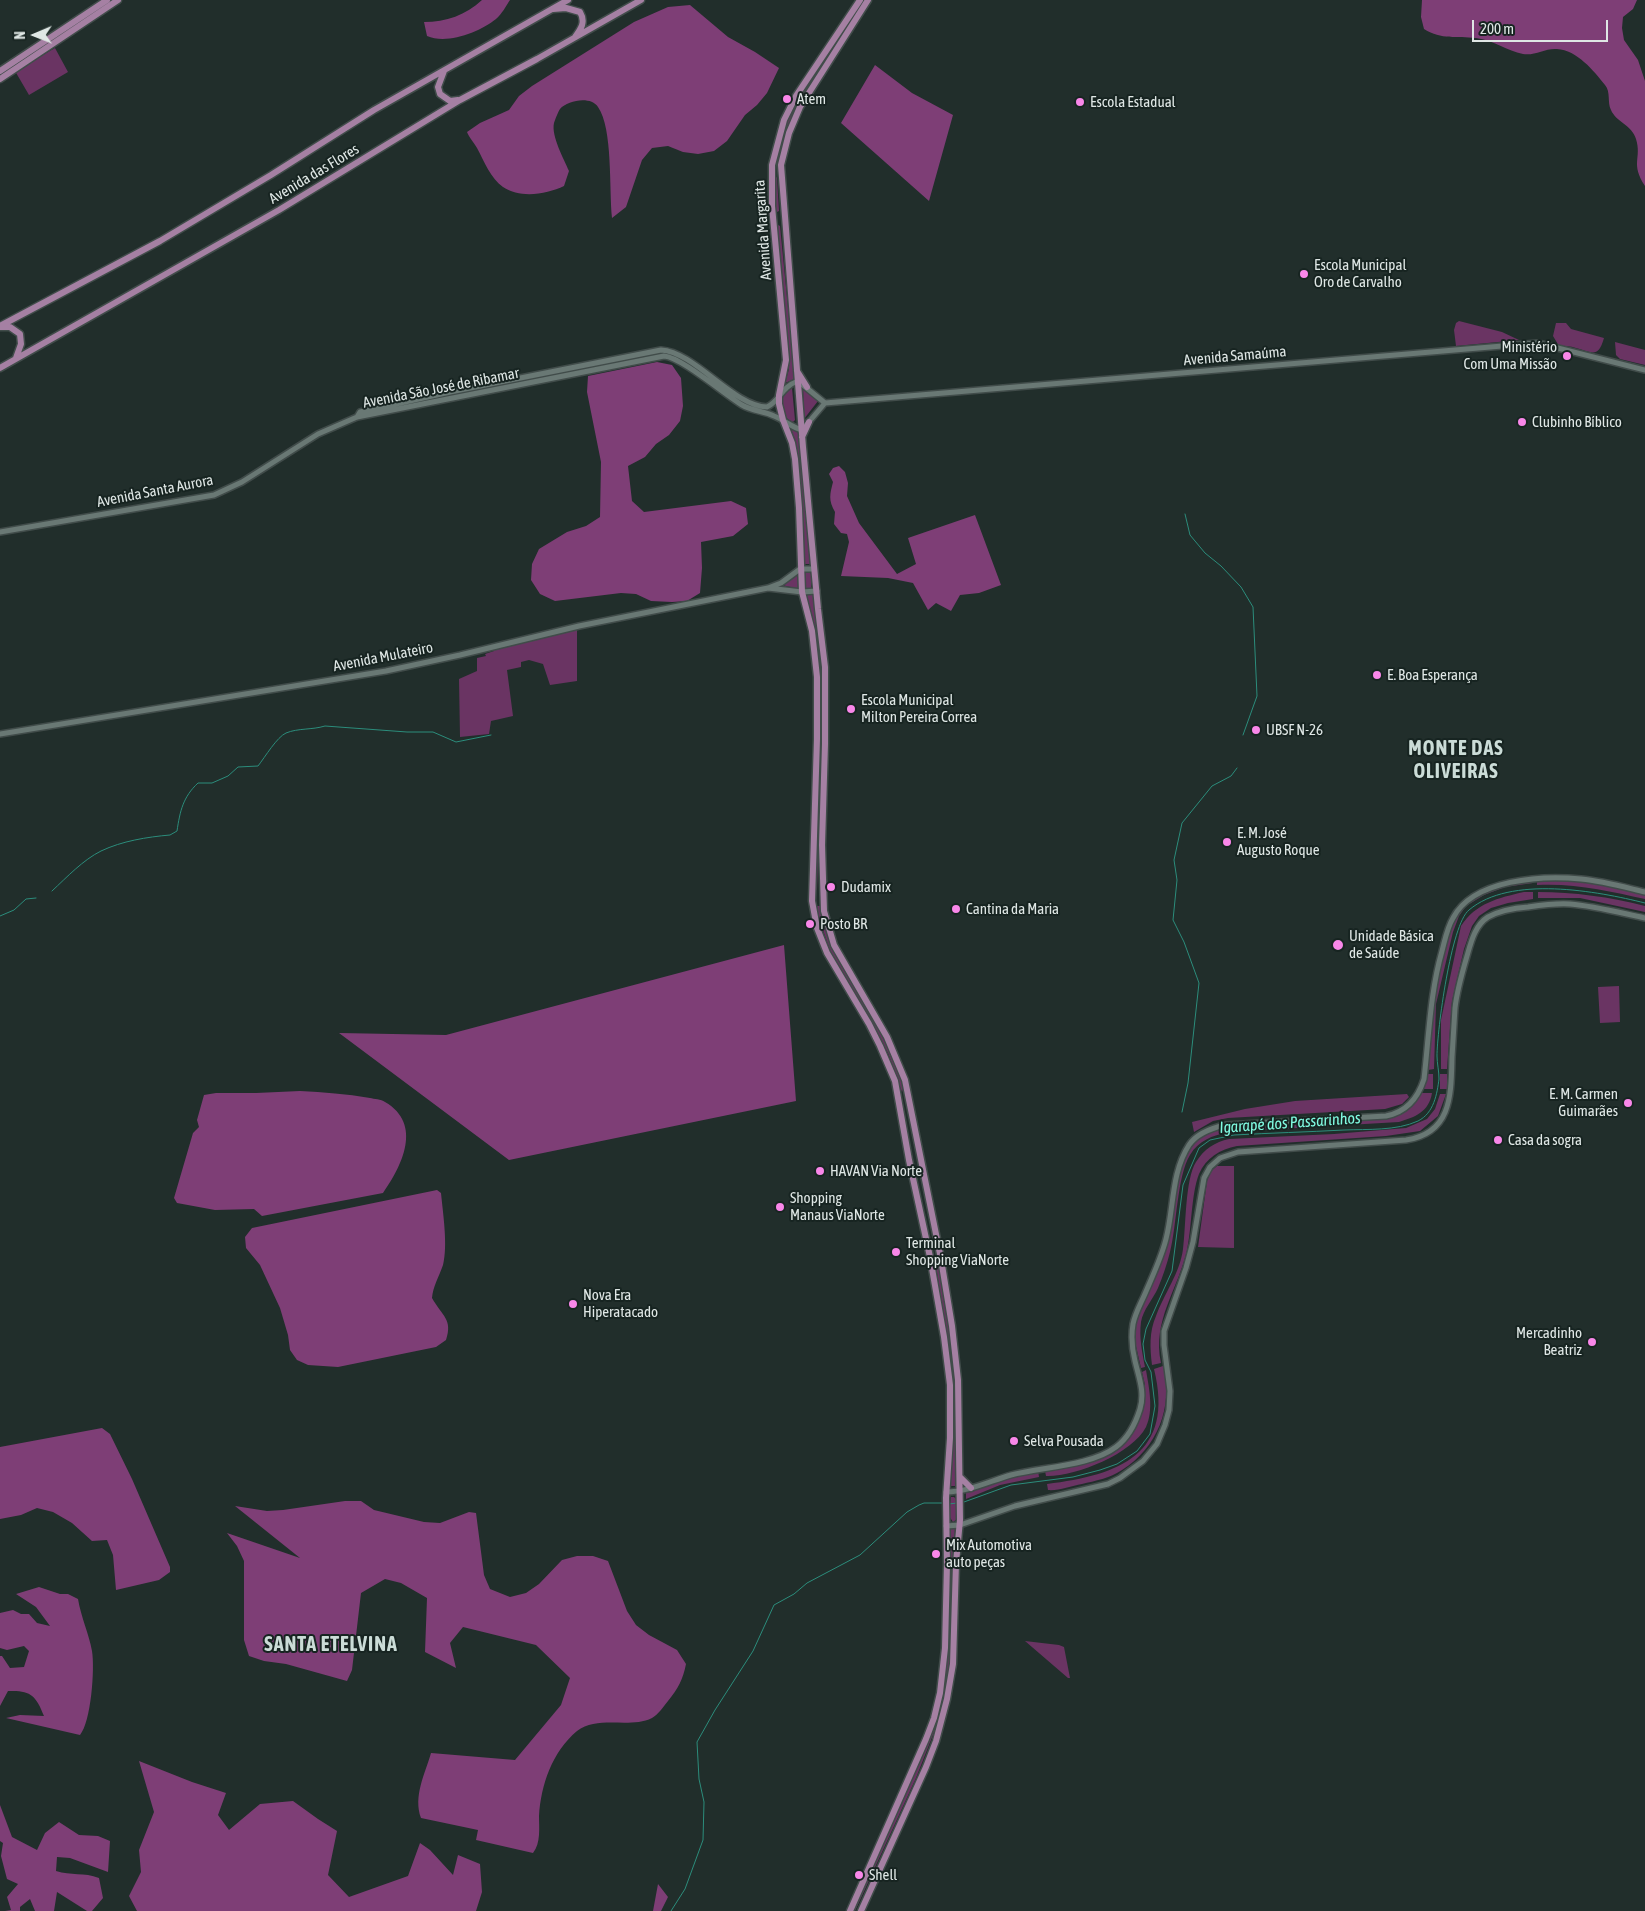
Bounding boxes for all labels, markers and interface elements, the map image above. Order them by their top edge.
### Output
north arrow [10,10,60,60]
scale bar [1475,10,1611,42]
text: 200 m [1480,20,1514,37]
text: N [12,31,28,40]
place label: Atem [797,90,826,108]
marker: Atem [781,93,793,105]
place label: Escola Estadual [1090,93,1176,111]
marker: Escola Estadual [1074,96,1086,108]
street label: Avenida das Flores [266,140,362,208]
street label: Avenida Margarita [751,179,775,281]
place label: Escola Municipal Oro de Carvalho [1314,256,1406,291]
marker: Escola Municipal Oro de Carvalho [1298,268,1310,280]
place label: Ministério Com Uma Missão [1464,338,1557,373]
street label: Avenida Samaúma [1183,343,1287,369]
marker: Ministério Com Uma Missão [1561,350,1573,362]
street label: Avenida São José de Ribamar [361,364,521,412]
place label: Clubinho Bíblico [1532,413,1622,431]
marker: Clubinho Bíblico [1516,416,1528,428]
street label: Avenida Santa Aurora [95,471,215,511]
street label: Avenida Mulateiro [332,639,434,675]
place label: E. Boa Esperança [1387,666,1478,684]
marker: E. Boa Esperança [1371,669,1383,681]
place label: Escola Municipal Milton Pereira Correa [861,691,977,726]
marker: Escola Municipal Milton Pereira Correa [845,703,857,715]
place label: UBSF N-26 [1266,721,1323,739]
marker: UBSF N-26 [1250,724,1262,736]
district label: MONTE DAS OLIVEIRAS [1407,737,1505,784]
place label: E. M. José Augusto Roque [1237,824,1320,859]
marker: E. M. José Augusto Roque [1221,836,1233,848]
place label: Dudamix [841,878,891,896]
marker: Dudamix [825,881,837,893]
place label: Cantina da Maria [966,900,1059,918]
marker: Cantina da Maria [950,903,962,915]
place label: Posto BR [820,915,867,933]
marker: Posto BR [804,918,816,930]
place label: Unidade Básica de Saúde [1349,927,1434,962]
marker: Unidade Básica de Saúde [1331,938,1345,952]
place label: E. M. Carmen Guimarães [1549,1085,1618,1120]
marker: E. M. Carmen Guimarães [1622,1097,1634,1109]
water label: Igarapé dos Passarinhos [1219,1108,1361,1138]
place label: Casa da sogra [1508,1131,1582,1149]
marker: Casa da sogra [1492,1134,1504,1146]
place label: HAVAN Via Norte [830,1162,922,1180]
marker: HAVAN Via Norte [814,1165,826,1177]
place label: Shopping Manaus ViaNorte [790,1189,885,1224]
marker: Shopping Manaus ViaNorte [774,1201,786,1213]
place label: Terminal Shopping ViaNorte [906,1234,1009,1269]
marker: Terminal Shopping ViaNorte [890,1246,902,1258]
place label: Nova Era Hiperatacado [583,1286,658,1321]
marker: Nova Era Hiperatacado [567,1298,579,1310]
place label: Mercadinho Beatriz [1516,1324,1582,1359]
marker: Mercadinho Beatriz [1586,1336,1598,1348]
place label: Selva Pousada [1024,1432,1104,1450]
marker: Selva Pousada [1008,1435,1020,1447]
place label: Mix Automotiva auto peças [946,1536,1032,1571]
marker: Mix Automotiva auto peças [930,1548,942,1560]
district label: SANTA ETELVINA [263,1633,399,1657]
place label: Shell [869,1866,897,1884]
marker: Shell [853,1869,865,1881]

